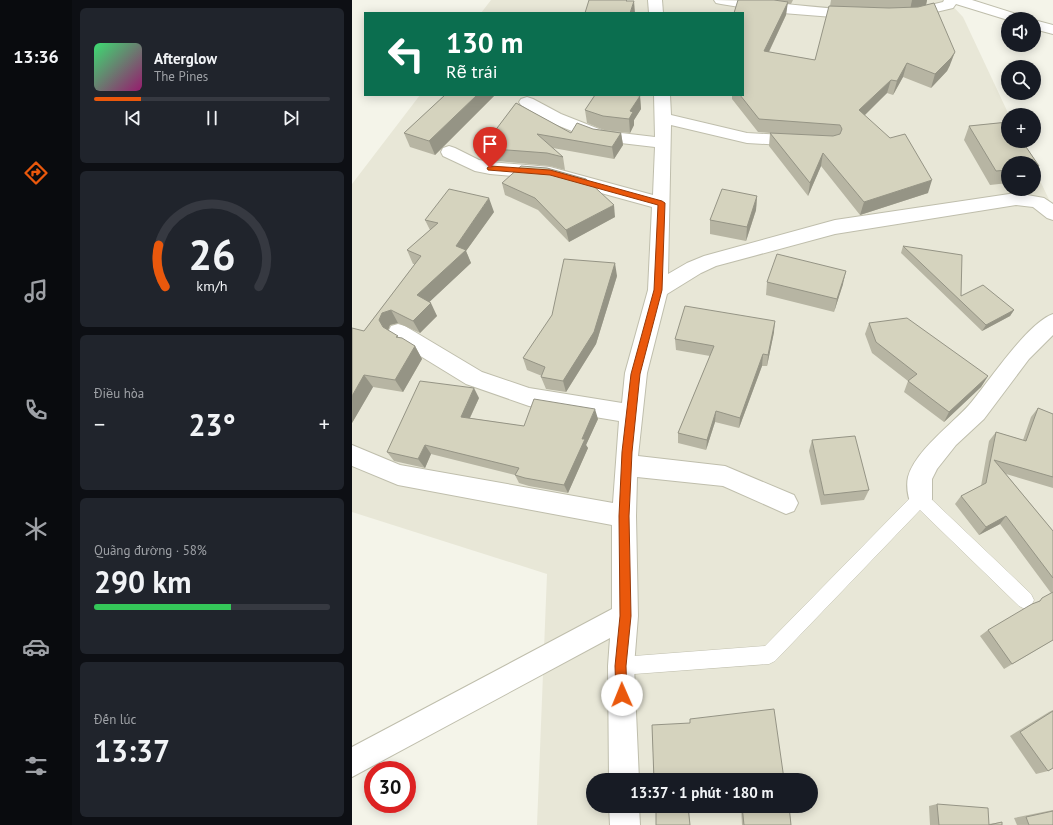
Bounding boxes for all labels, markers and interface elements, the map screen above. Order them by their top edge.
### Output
map controls [1001,12,1041,196]
button: sound [1001,12,1041,52]
text: 130 m [446,24,523,61]
icon: left [380,28,432,80]
text: 13:36 [13,45,59,68]
text: Afterglow [154,49,217,68]
text: Rẽ trái [446,60,498,83]
button: search [1001,60,1041,100]
text: The Pines [154,68,208,85]
icon: previous [122,107,144,129]
icon: pause [201,107,223,129]
icon: next [280,107,302,129]
button: + [1001,108,1041,148]
pin [473,127,507,168]
icon: arrive [479,133,501,155]
button: − [1001,156,1041,196]
icon: directions [22,159,50,187]
text: 26 [188,228,236,281]
text: km/h [196,276,228,295]
icon: music [22,277,50,305]
text: Điều hòa [94,385,144,402]
icon: phone [22,396,50,424]
text: 23° [188,405,236,444]
text: − [94,410,105,438]
text: + [319,410,330,438]
icon: climate [22,515,50,543]
text: Quãng đường · 58% [94,542,207,559]
text: 290 km [94,562,192,601]
icon: car [22,633,50,661]
position arrow [601,674,643,716]
text: Đến lúc [94,711,136,728]
text: 13:37 [94,731,170,770]
icon: filters [22,752,50,780]
speed limit sign: 30 [364,761,416,813]
text: 13:37 · 1 phút · 180 m [630,783,774,802]

